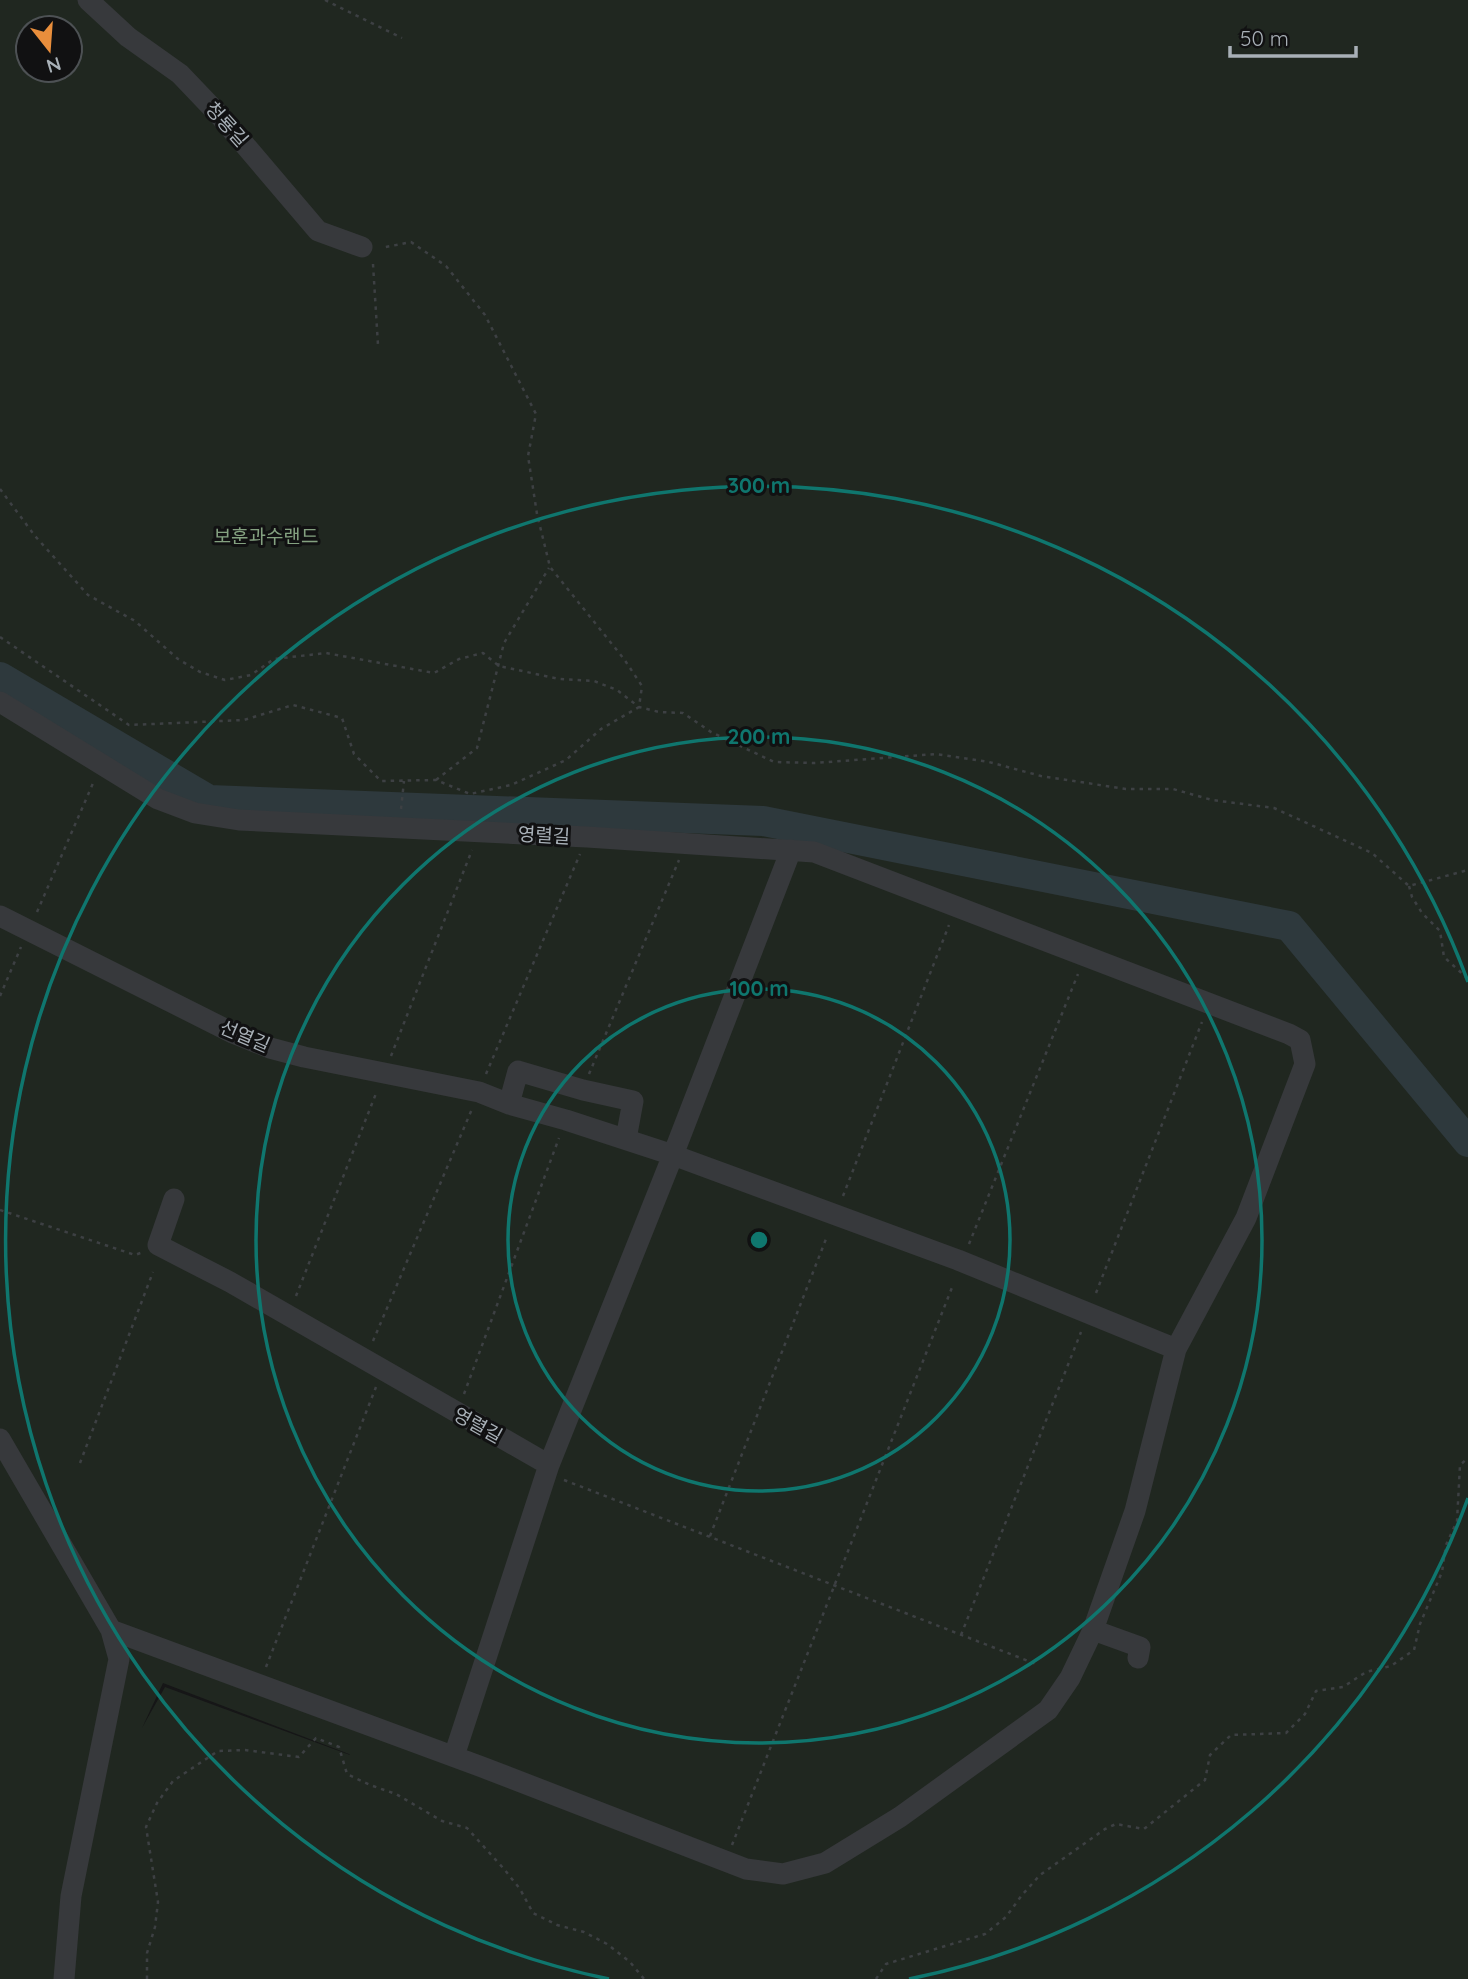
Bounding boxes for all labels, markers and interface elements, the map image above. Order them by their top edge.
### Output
north arrow [14,14,84,84]
scale bar [1230,14,1356,58]
text: 50 m [1240,25,1289,51]
text: N [44,52,64,79]
street label: 청룡길 [201,96,253,152]
text: 300 m [728,472,790,498]
park label: 보훈과수랜드 [214,524,318,548]
text: 200 m [728,723,790,749]
street label: 영렬길 [517,822,571,848]
text: 100 m [729,975,789,1001]
street label: 선열길 [216,1015,274,1057]
centre of rings [747,1228,771,1252]
street label: 영렬길 [449,1402,507,1448]

